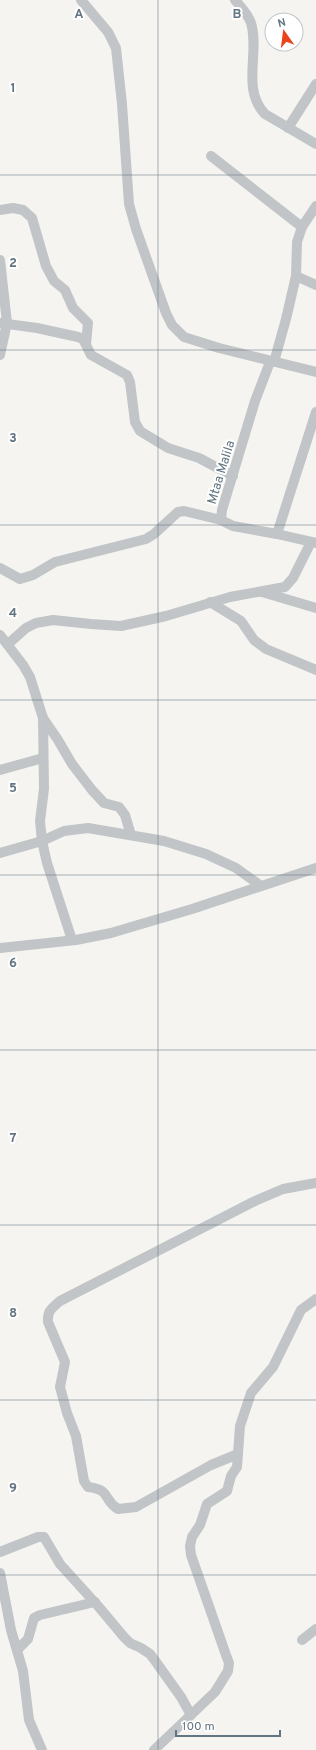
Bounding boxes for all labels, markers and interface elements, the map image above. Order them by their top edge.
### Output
text: A [74,7,84,23]
text: B [233,7,242,23]
north arrow [264,12,304,52]
text: N [276,16,287,31]
text: 1 [10,81,16,97]
text: 2 [9,256,17,272]
text: 3 [9,431,17,447]
street label: Mtaa Malila [205,439,239,506]
text: 4 [9,606,17,622]
text: 5 [9,781,17,797]
text: 6 [9,956,17,972]
text: 7 [10,1131,17,1147]
text: 8 [9,1306,17,1322]
text: 9 [9,1481,17,1497]
scale bar [176,1712,280,1738]
text: 100 m [182,1719,215,1735]

